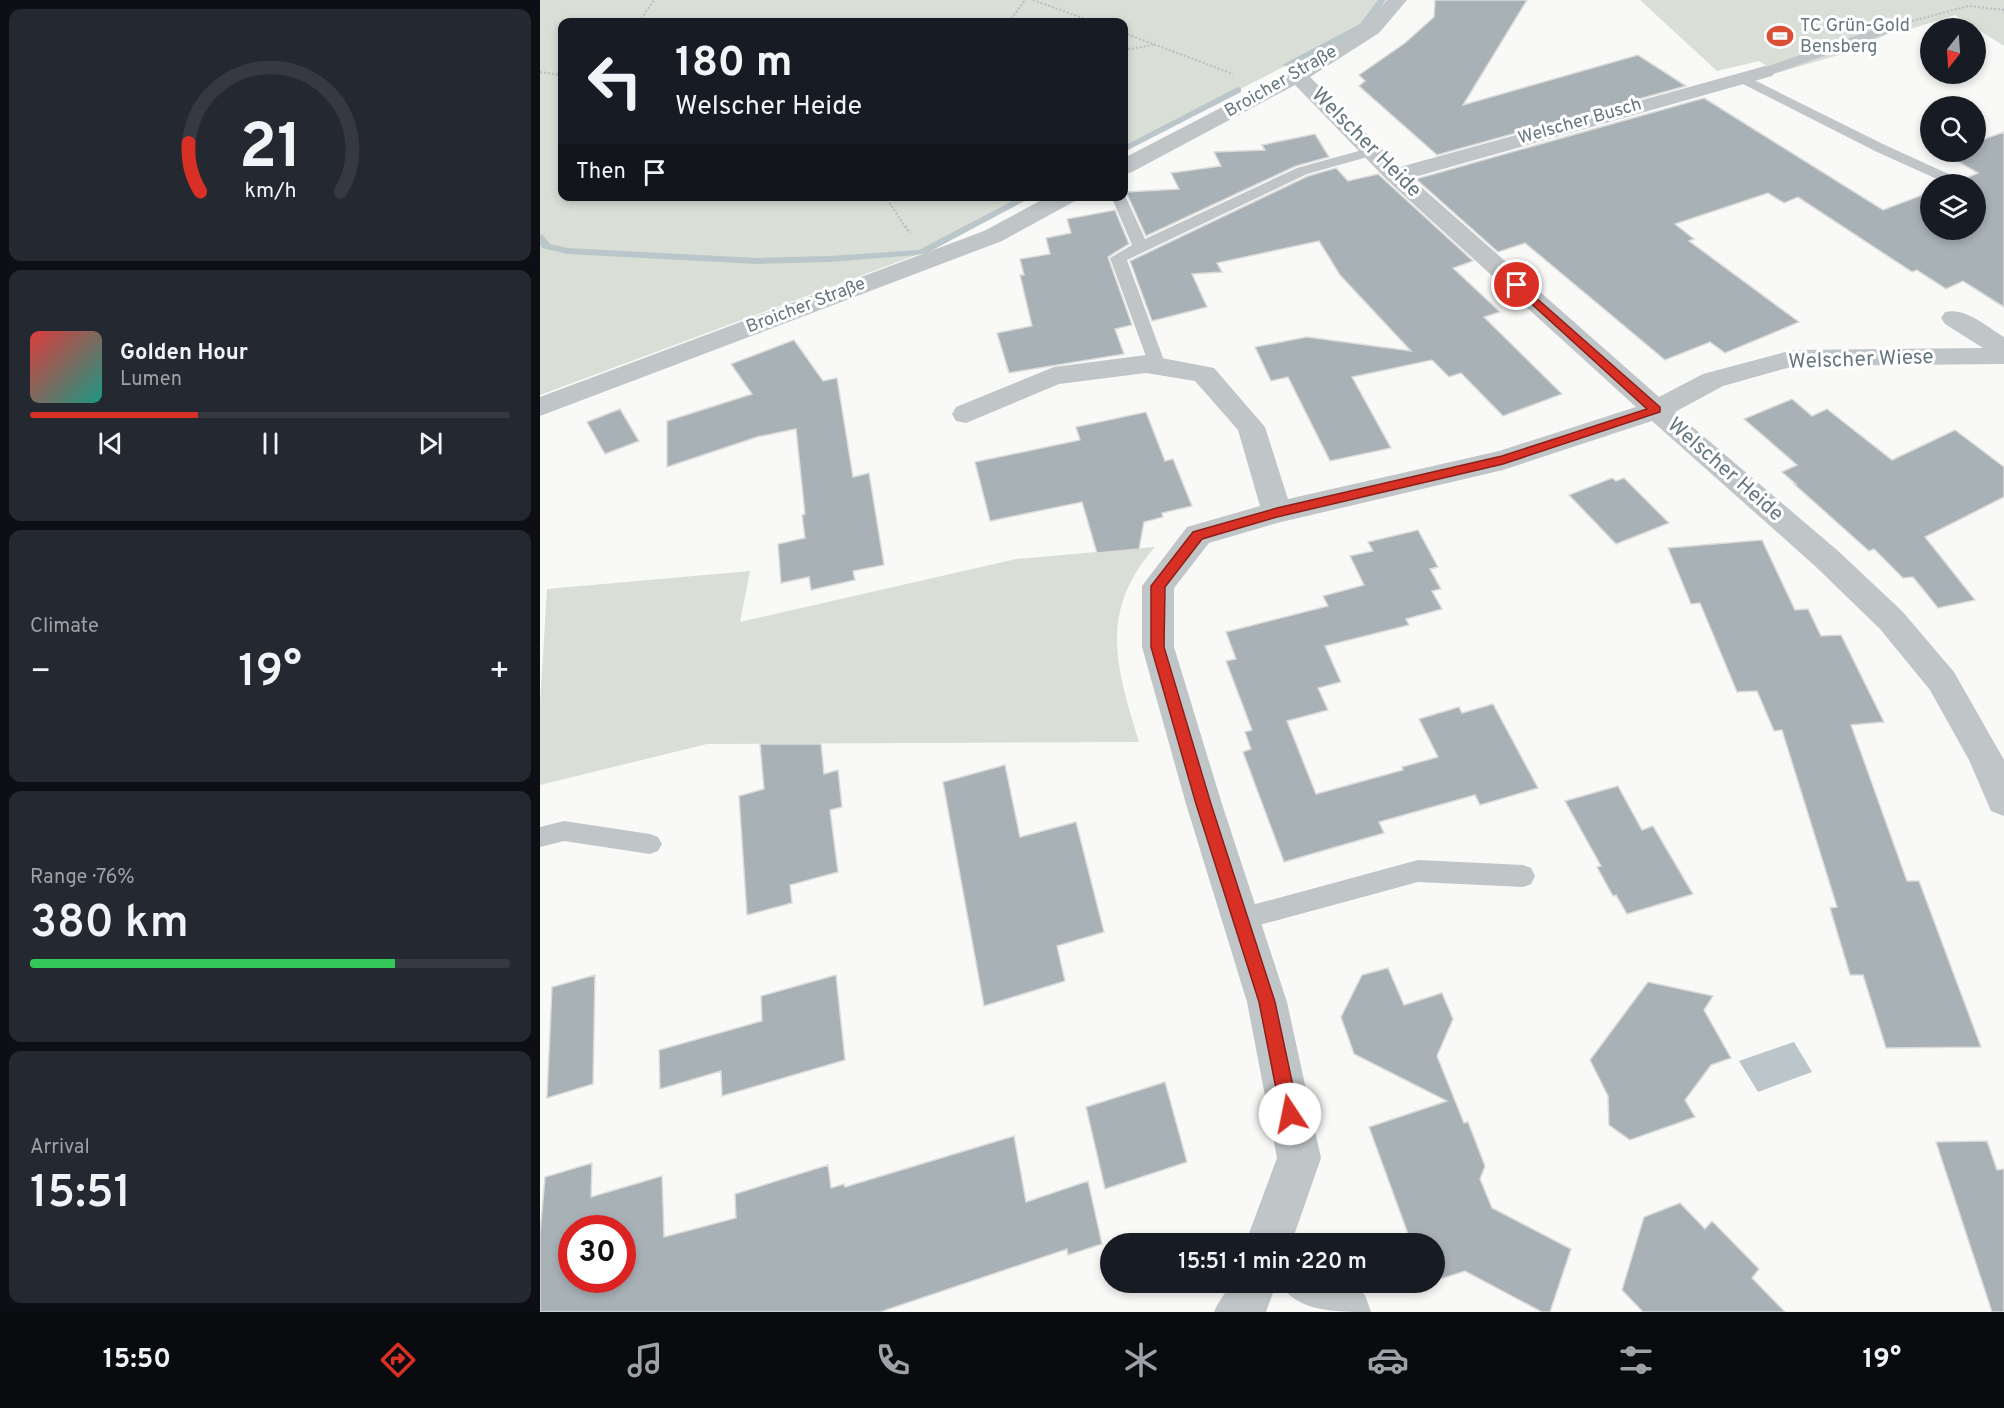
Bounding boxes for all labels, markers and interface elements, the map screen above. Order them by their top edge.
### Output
place label: TC Grün-Gold Bensberg [1800,15,1910,59]
north arrow [1920,18,1986,84]
map controls [1920,18,1986,240]
sports icon: TC Grün-Gold Bensberg [1765,21,1795,51]
text: 180 m [675,38,792,91]
street label: Broicher Straße [1221,41,1341,123]
icon: left [576,42,654,120]
street label: Welscher Heide [1305,82,1427,204]
text: Welscher Heide [675,90,862,124]
street label: Welscher Busch [1516,93,1644,151]
button: search [1920,96,1986,162]
text: 21 [238,111,302,190]
icon: arrive [638,156,671,189]
text: Then [576,159,626,186]
button: layers [1920,174,1986,240]
text: km/h [244,178,296,205]
pin [1491,259,1542,310]
icon: arrive [1500,268,1533,301]
street label: Broicher Straße [743,273,869,339]
text: Golden Hour [120,340,248,367]
street label: Welscher Wiese [1788,344,1934,376]
text: Lumen [120,367,182,393]
street label: Welscher Heide [1661,412,1789,528]
icon: previous [94,427,127,460]
icon: pause [254,427,287,460]
icon: next [414,427,447,460]
text: Climate [30,614,99,640]
text: 19° [238,645,302,702]
text: − [30,652,51,694]
text: + [489,652,510,694]
text: Range · 76% [30,865,135,891]
text: 380 km [30,896,189,953]
position arrow [1258,1082,1322,1146]
text: Arrival [30,1135,90,1161]
text: 15:51 [30,1166,131,1223]
speed limit sign: 30 [558,1215,636,1293]
text: 15:51 · 1 min · 220 m [1178,1249,1367,1276]
icon: directions [377,1339,419,1381]
icon: music [624,1339,666,1381]
icon: phone [872,1339,914,1381]
icon: climate [1120,1339,1162,1381]
icon: car [1367,1339,1409,1381]
icon: filters [1615,1339,1657,1381]
text: 15:50 [103,1343,171,1377]
text: 19° [1862,1343,1901,1377]

